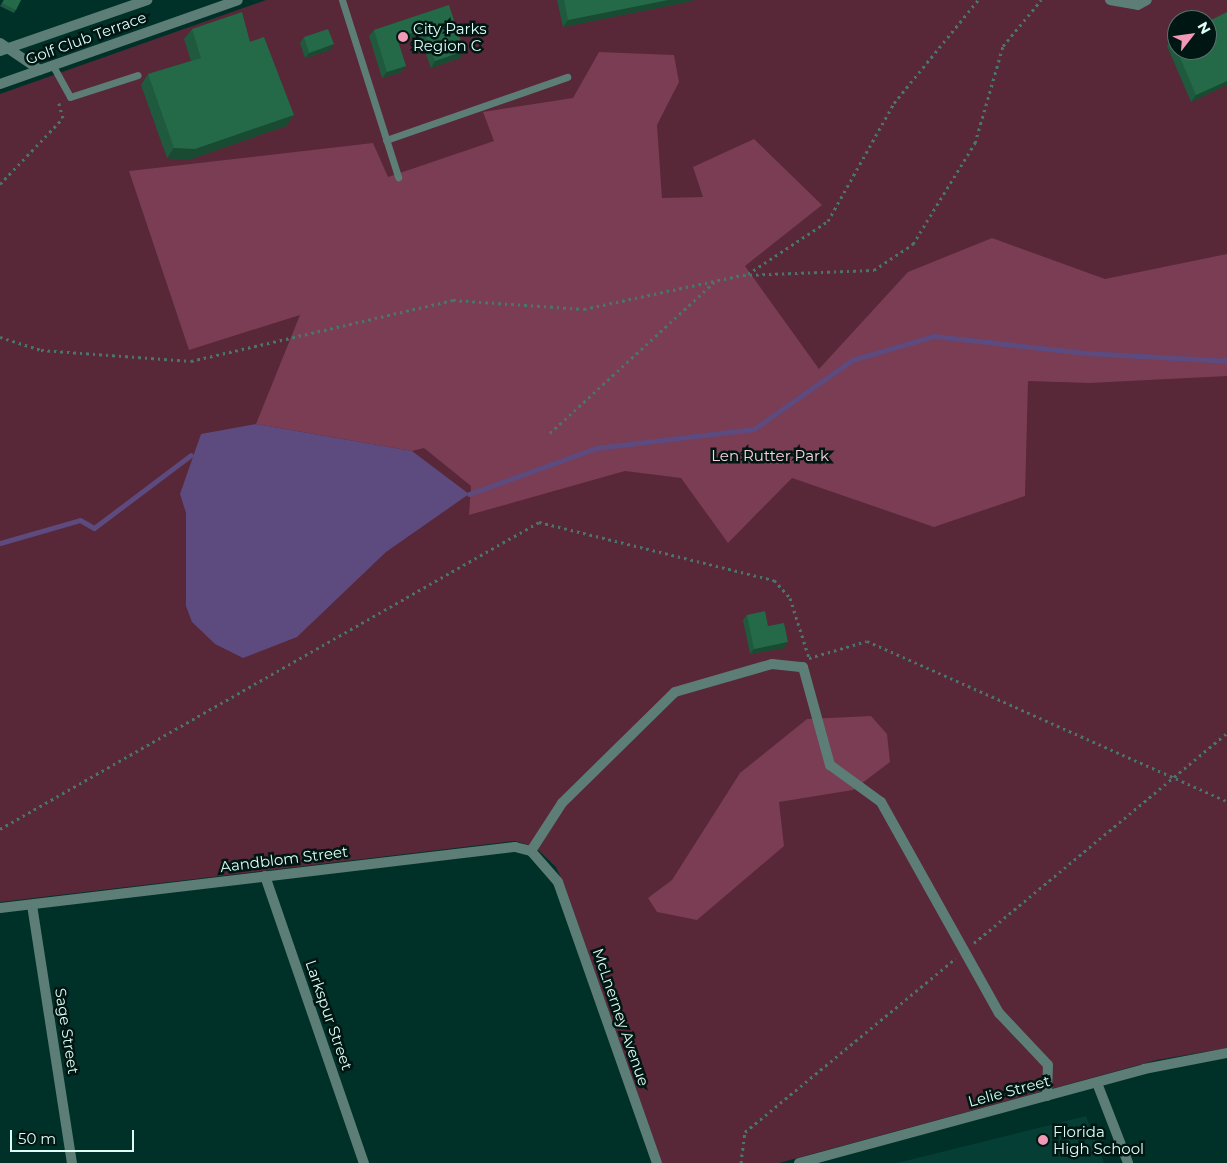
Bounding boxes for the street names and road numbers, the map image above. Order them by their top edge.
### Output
street label: Golf Club Terrace [23,8,149,68]
street label: Aandblom Street [219,842,349,876]
street label: McLnerney Avenue [589,946,653,1088]
street label: Larkspur Street [302,958,356,1072]
street label: Sage Street [51,987,83,1075]
street label: Lelie Street [966,1071,1052,1111]

